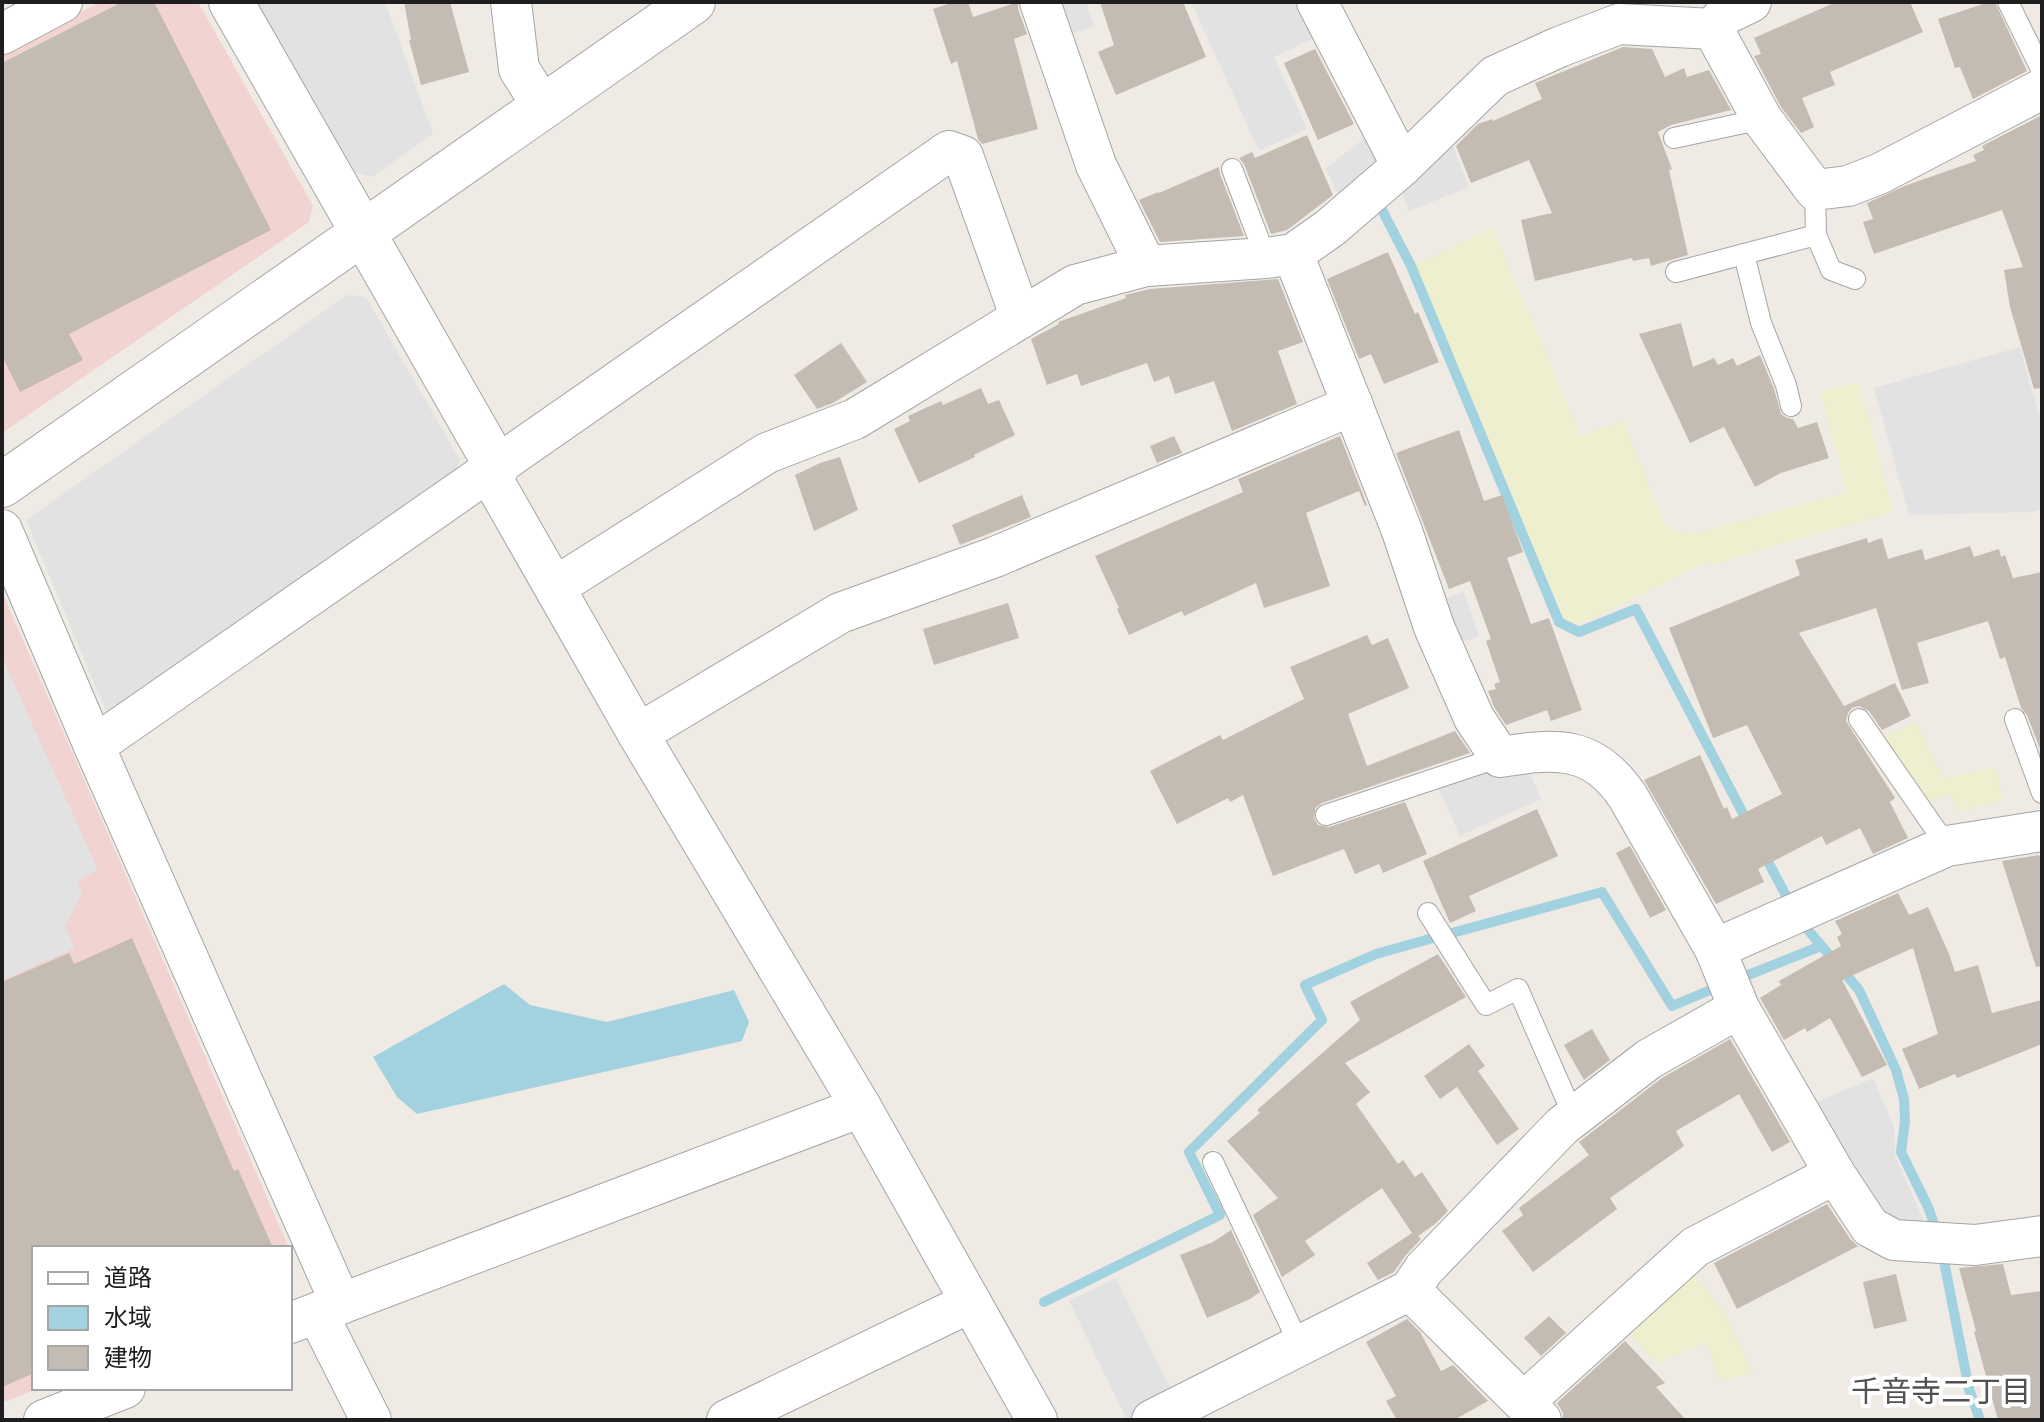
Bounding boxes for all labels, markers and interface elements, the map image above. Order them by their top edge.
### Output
legend [32,1246,292,1390]
text: 道路 [104,1262,152,1293]
text: 水域 [104,1302,152,1333]
text: 建物 [104,1342,152,1373]
district label: 千音寺二丁目 [1851,1371,2031,1410]

